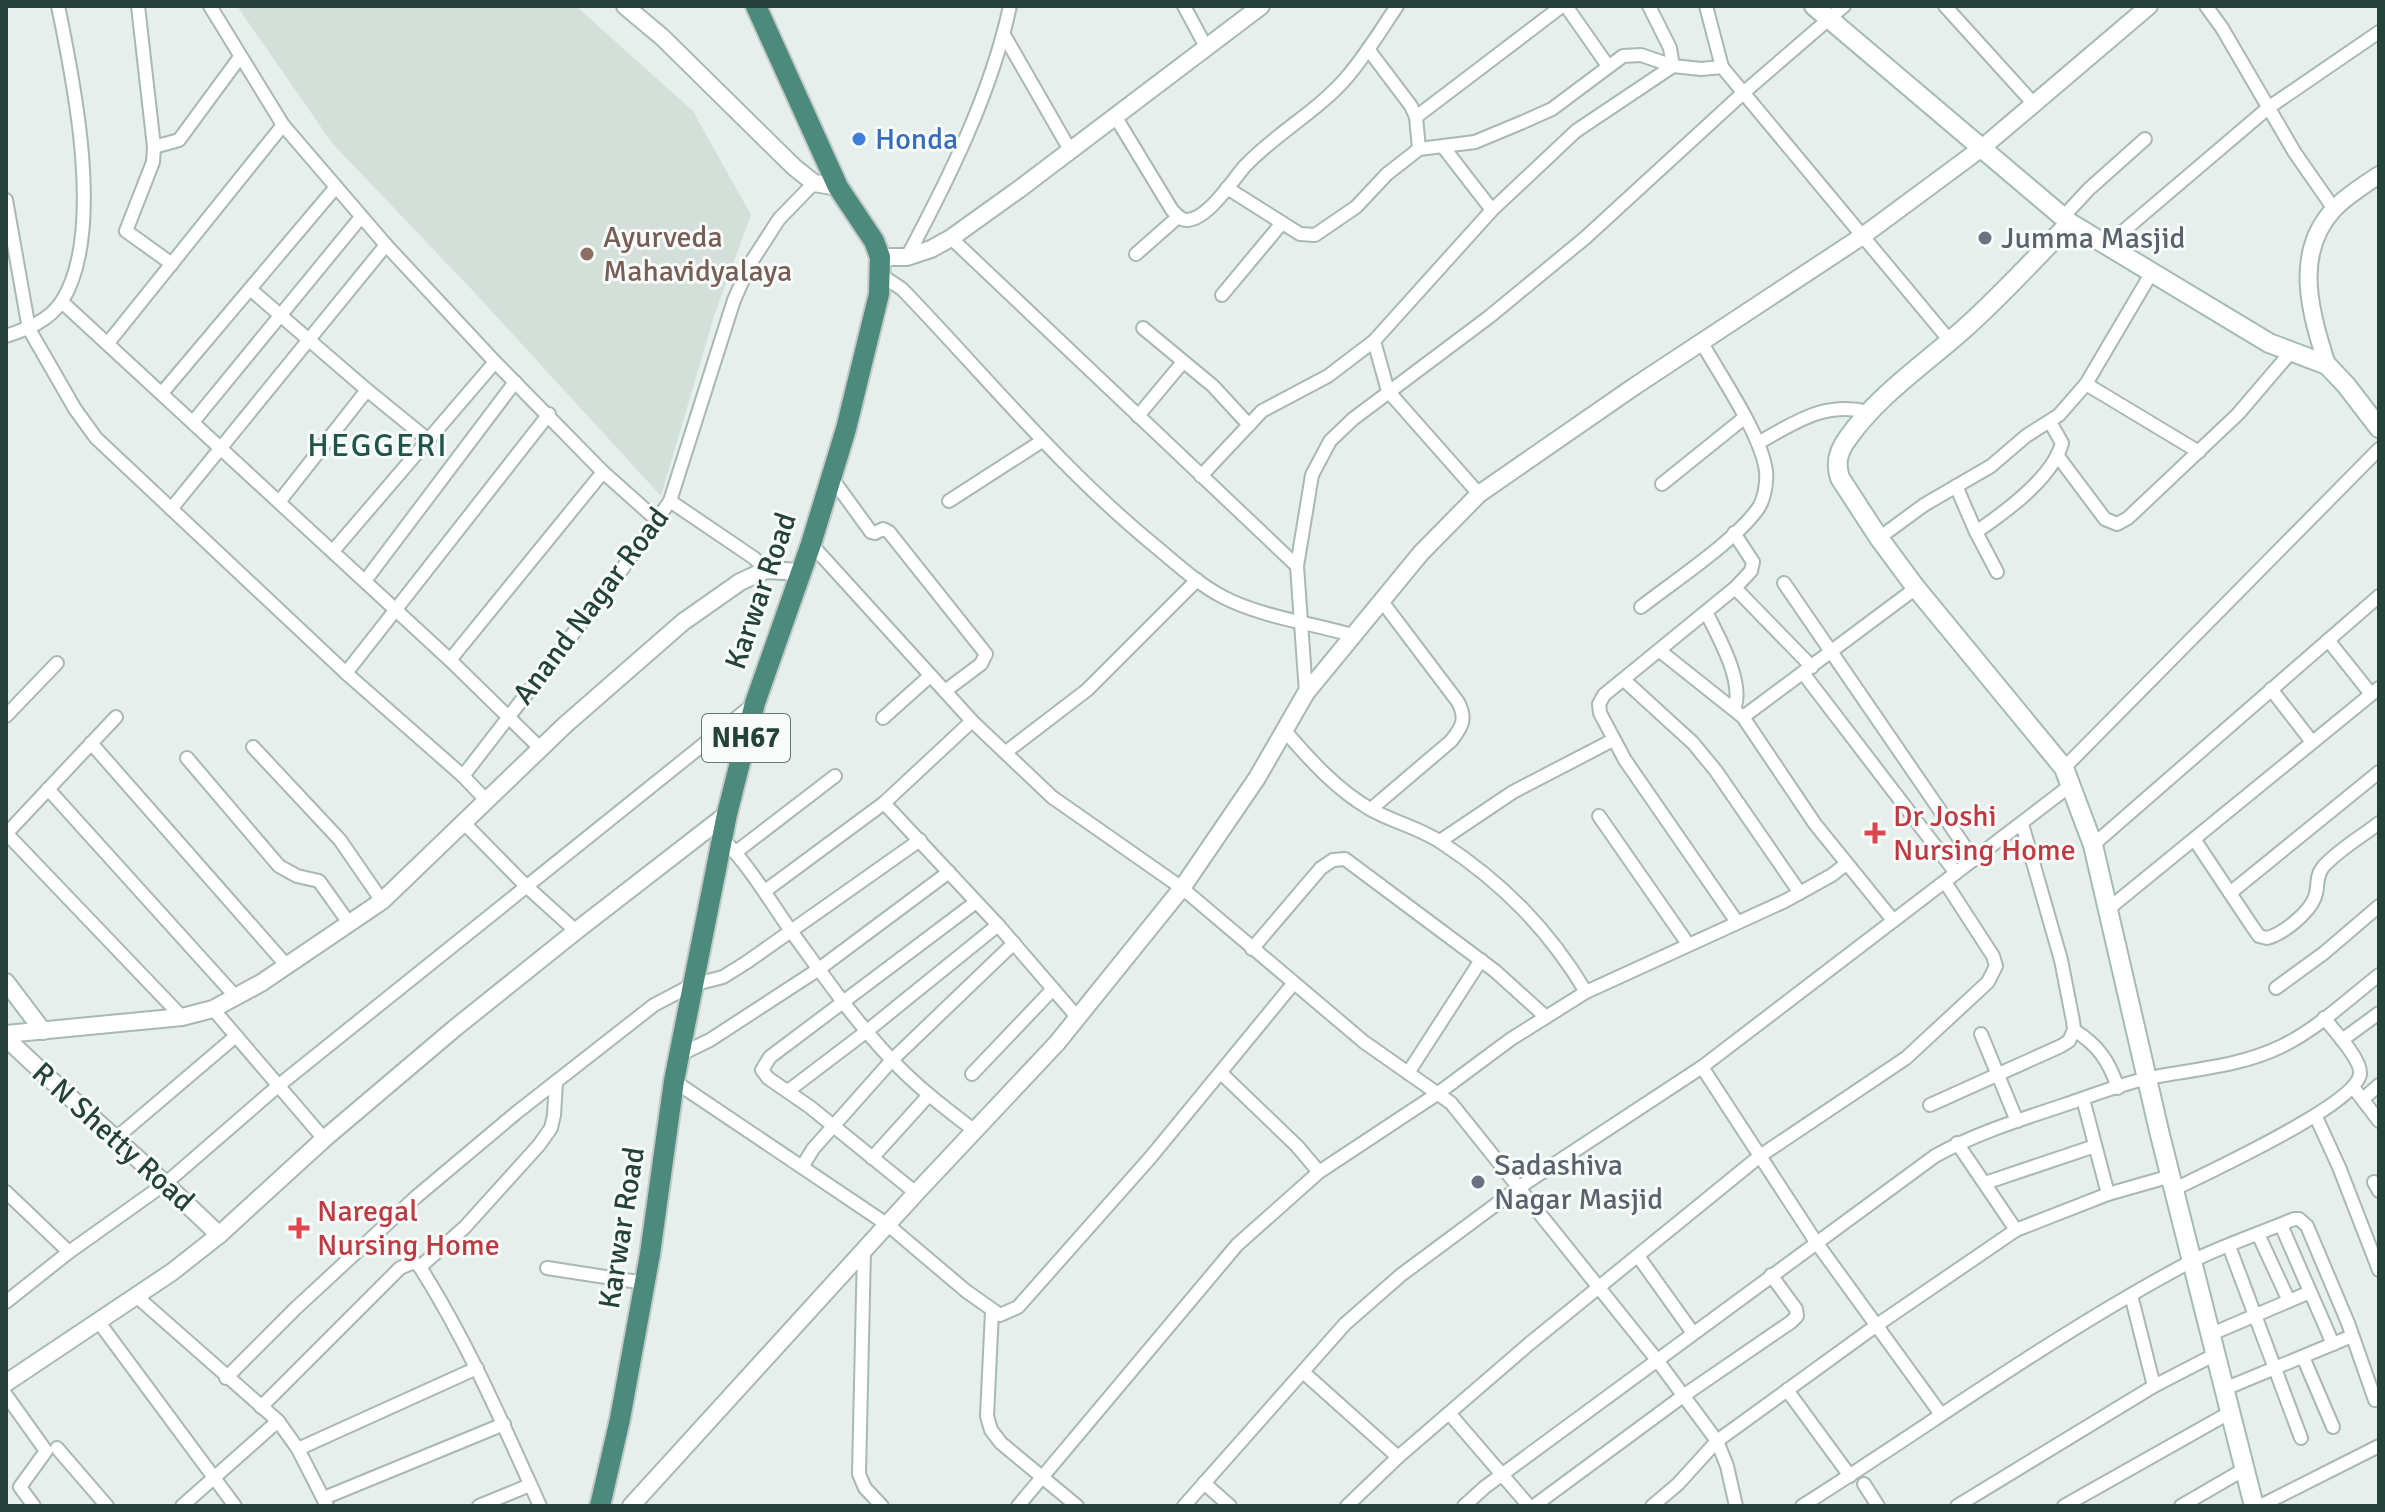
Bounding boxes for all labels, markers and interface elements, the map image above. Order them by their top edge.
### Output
place label: Honda [875,121,958,158]
marker: Honda [850,130,868,148]
place label: Ayurveda Mahavidyalaya [603,219,792,290]
place label: Jumma Masjid [2001,220,2185,257]
marker: Jumma Masjid [1976,229,1994,247]
marker: Ayurveda Mahavidyalaya [578,245,596,263]
district label: HEGGERI [307,426,449,465]
street label: Anand Nagar Road [505,500,677,712]
street label: Karwar Road [717,508,805,674]
road number: NH67 [702,714,790,762]
place label: Dr Joshi Nursing Home [1893,798,2076,869]
marker: Dr Joshi Nursing Home [1864,822,1886,844]
street label: R N Shetty Road [24,1054,202,1220]
street label: Karwar Road [591,1145,653,1311]
place label: Sadashiva Nagar Masjid [1494,1147,1663,1218]
marker: Sadashiva Nagar Masjid [1469,1173,1487,1191]
place label: Naregal Nursing Home [317,1193,500,1264]
marker: Naregal Nursing Home [288,1217,310,1239]

